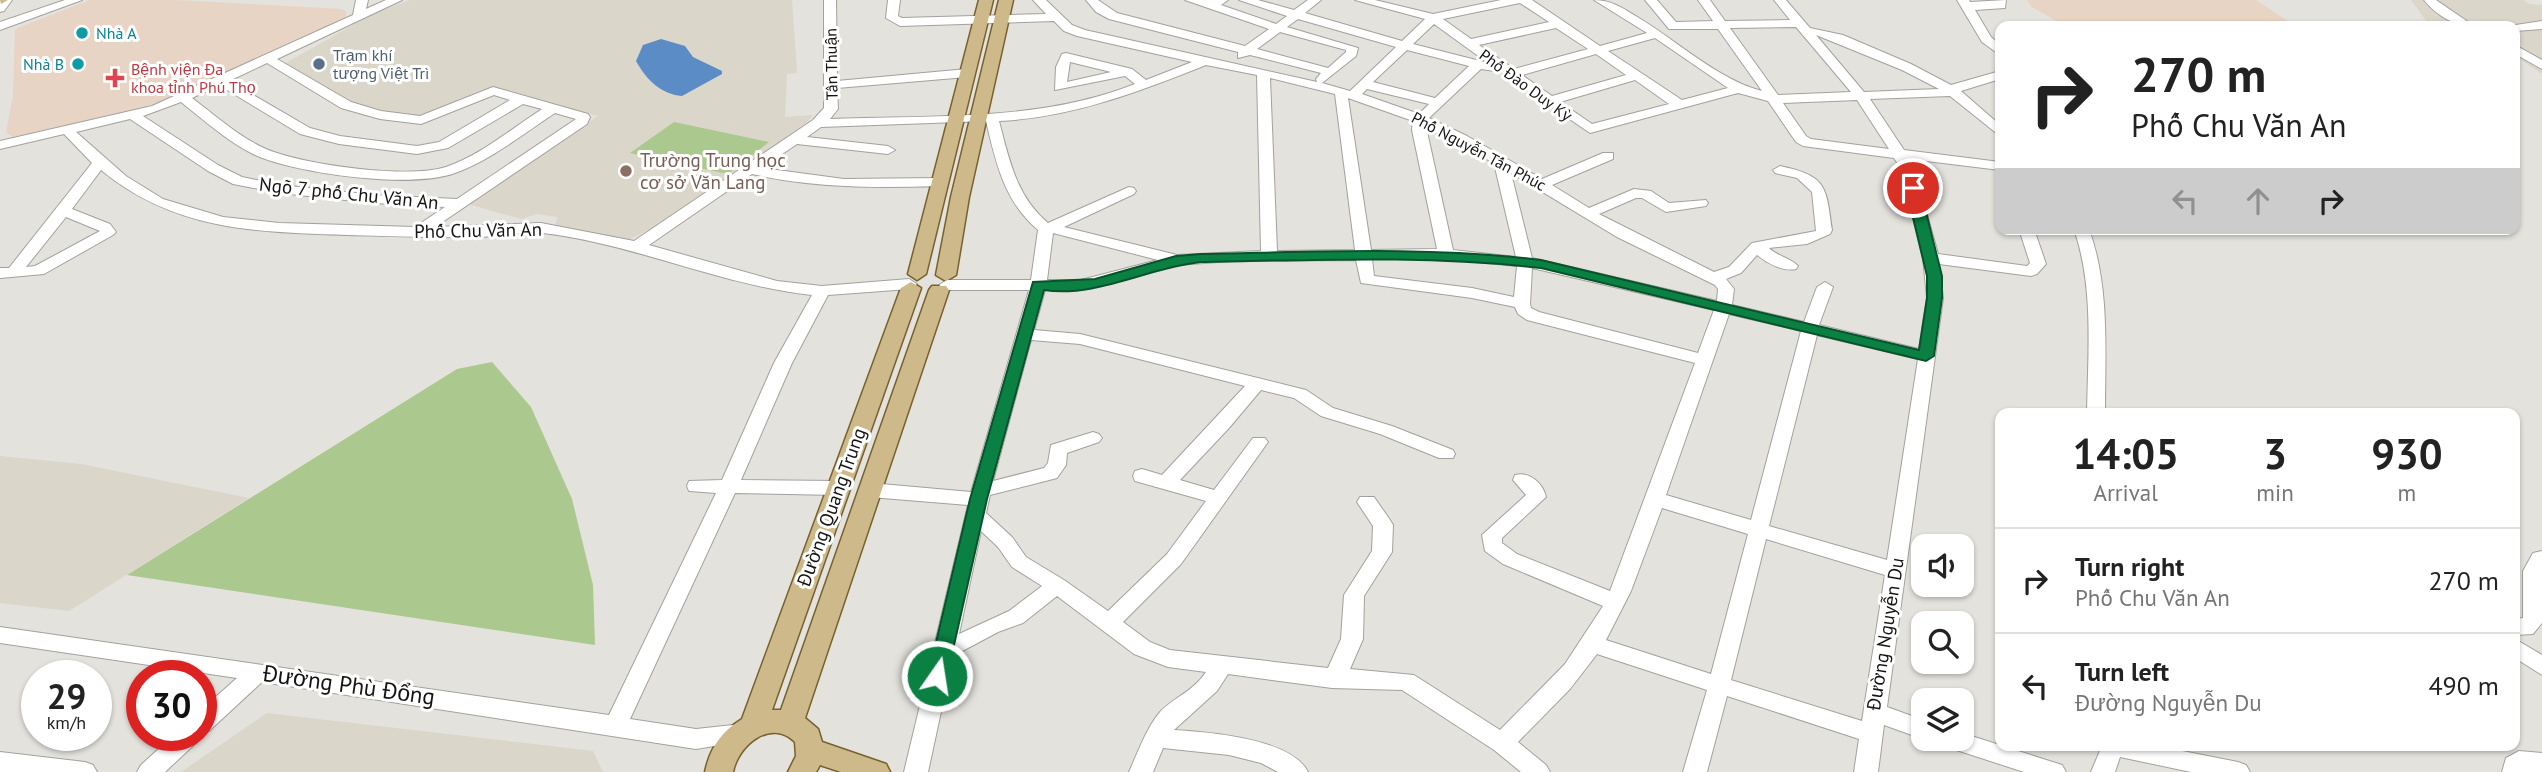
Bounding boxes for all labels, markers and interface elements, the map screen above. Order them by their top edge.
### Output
place label: Nhà A [96,23,137,43]
marker: Nhà A [74,25,90,41]
street label: Tân Thuận [820,28,842,100]
text: 270 m [2131,42,2266,106]
place label: Trạm khí tượng Việt Trì [333,45,429,83]
street label: Phố Đào Duy Kỳ [1476,45,1576,125]
icon: right [2016,49,2107,140]
place label: Nhà B [23,54,64,74]
marker: Nhà B [70,56,86,72]
marker: Trạm khí tượng Việt Trì [311,56,327,72]
place label: Bệnh viện Đa khoa tỉnh Phú Thọ [131,59,256,97]
marker: Bệnh viện Đa khoa tỉnh Phú Thọ [105,68,125,88]
text: Phố Chu Văn An [2131,104,2347,146]
street label: Phố Nguyễn Tấn Phúc [1408,107,1550,195]
place label: Trường Trung học cơ sở Văn Lang [640,148,786,194]
pin [1883,158,1943,218]
marker: Trường Trung học cơ sở Văn Lang [618,163,634,179]
icon: arrive [1894,169,1932,207]
street label: Ngõ 7 phố Chu Văn An [258,172,440,214]
icon: left [2166,182,2204,220]
icon: ahead [2239,182,2277,220]
icon: right [2312,182,2350,220]
street label: Phố Chu Văn An [414,217,542,243]
street label: Đường Quang Trung [791,424,871,590]
text: 14:05 [2072,426,2179,481]
text: 3 [2263,426,2287,481]
text: 930 [2371,426,2443,481]
text: Arrival [2093,478,2158,507]
text: min [2256,478,2294,507]
text: m [2398,478,2416,507]
map controls [1911,534,1974,751]
button: sound [1911,534,1974,597]
text: Turn right [2075,550,2184,583]
street label: Đường Nguyễn Du [1861,556,1909,713]
icon: right [2016,562,2054,600]
text: 270 m [2428,564,2499,597]
text: Phố Chu Văn An [2075,583,2230,612]
button: search [1911,611,1974,674]
position arrow [900,639,974,713]
text: Turn left [2075,655,2169,688]
street label: Đường Phù Đổng [260,658,437,711]
speed limit sign: 30 [126,660,217,751]
icon: left [2016,667,2054,705]
text: 490 m [2428,669,2499,702]
text: 29 [47,673,86,719]
button: layers [1911,688,1974,751]
text: Đường Nguyễn Du [2075,688,2262,717]
text: km/h [47,711,86,734]

